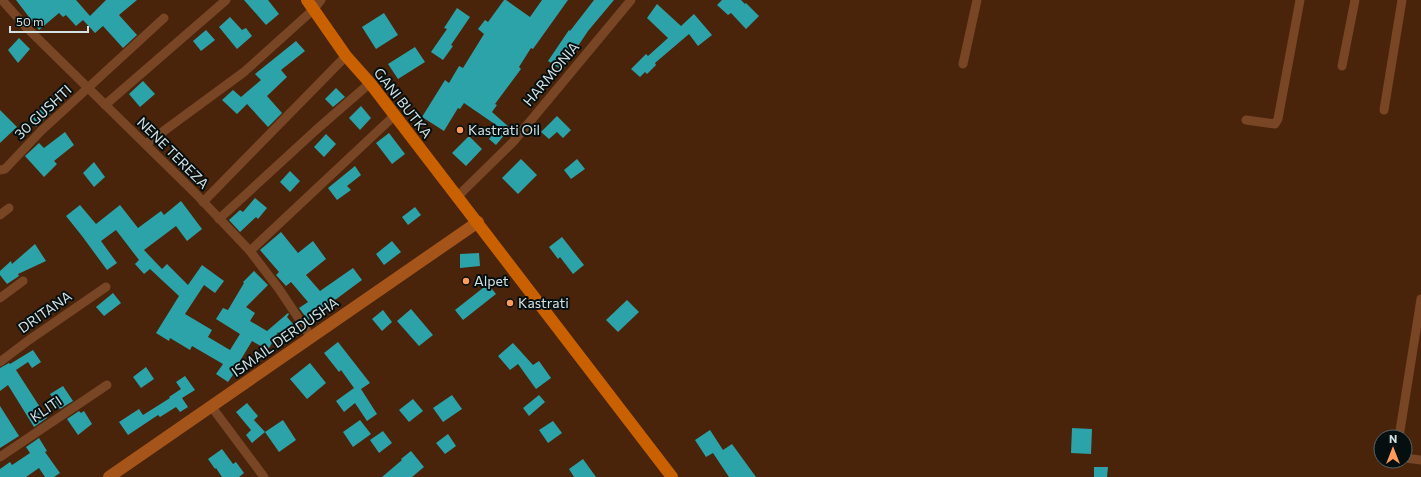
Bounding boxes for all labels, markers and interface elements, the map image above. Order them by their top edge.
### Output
scale bar [10,8,88,34]
text: 50 m [16,14,44,28]
street label: HARMONIA [519,38,582,109]
street label: GANI BUTKA [371,64,436,141]
street label: 30 GUSHTI [11,81,75,142]
street label: NENE TEREZA [134,113,213,192]
place label: Kastrati Oil [468,121,540,138]
marker: Kastrati Oil [455,125,465,135]
place label: Alpet [474,272,509,289]
marker: Alpet [461,276,471,286]
street label: DRITANA [15,287,75,336]
street label: ISMAIL DERDUSHA [228,293,342,380]
place label: Kastrati [518,294,569,311]
marker: Kastrati [505,298,515,308]
street label: KLITI [27,392,65,425]
north arrow [1373,429,1413,469]
text: N [1389,432,1397,445]

